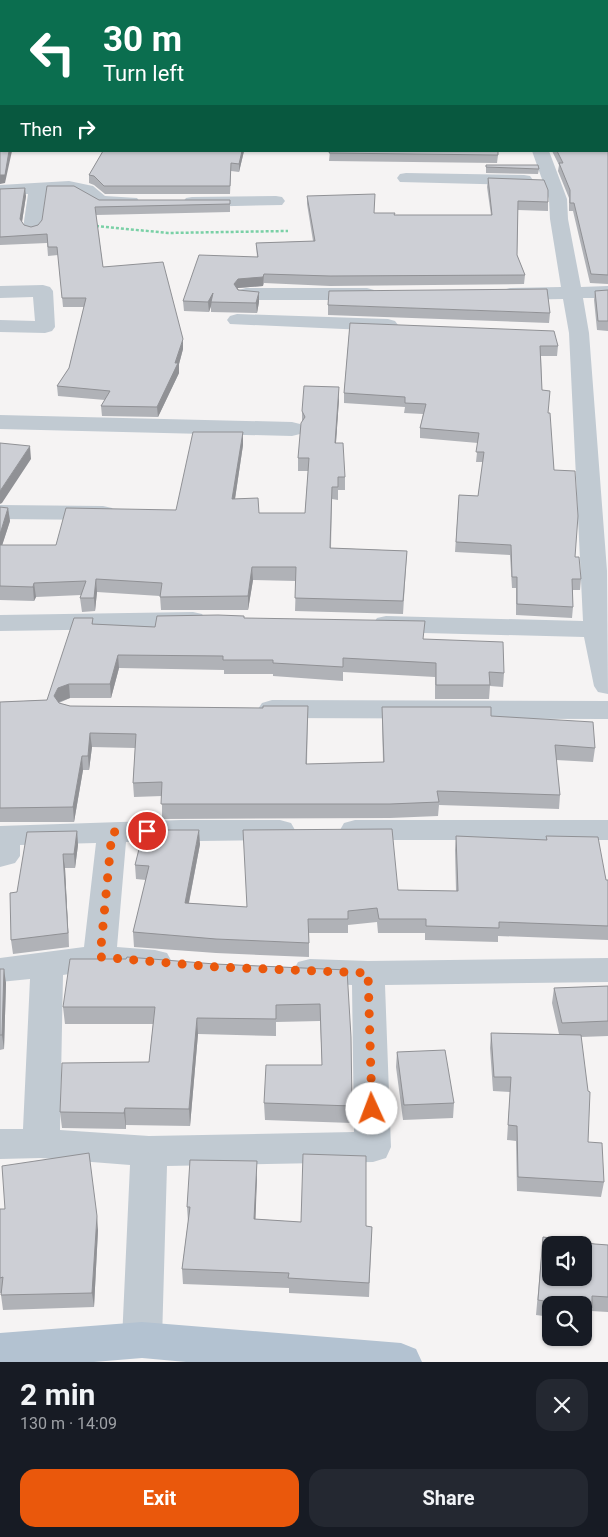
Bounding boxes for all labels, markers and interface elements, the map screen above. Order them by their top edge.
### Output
text: 30 m [103,19,182,60]
icon: left [20,20,85,85]
text: Turn left [103,61,184,86]
icon: right [72,115,100,143]
text: Then [20,118,62,141]
pin [126,810,168,852]
icon: arrive [133,817,161,845]
position arrow [345,1082,397,1134]
map controls [542,1236,592,1346]
button: sound [542,1236,592,1286]
button: search [542,1296,592,1346]
text: 2 min [20,1377,95,1412]
button: close [536,1379,588,1431]
text: 130 m · 14:09 [20,1414,117,1433]
button: Exit [20,1469,299,1527]
button: Share [309,1469,588,1527]

